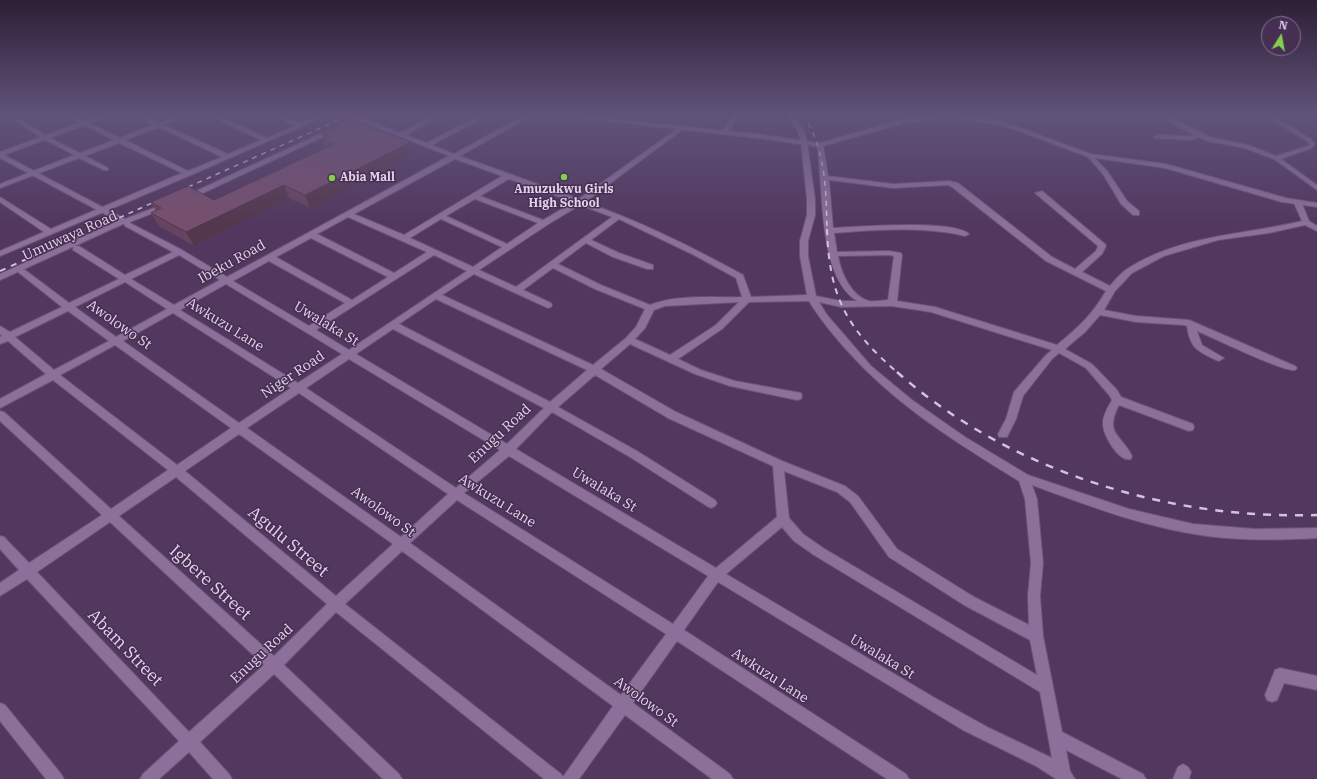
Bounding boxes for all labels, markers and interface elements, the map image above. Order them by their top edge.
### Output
north arrow [1261,16,1301,56]
text: N [1277,17,1289,33]
place label: Abia Mall [340,171,395,185]
marker: Amuzukwu Girls High School [559,172,569,182]
marker: Abia Mall [327,173,337,183]
place label: Amuzukwu Girls High School [514,183,614,211]
street label: Umuwaya Road [20,208,120,264]
street label: Ibeku Road [195,237,269,287]
street label: Awkuzu Lane [183,294,267,356]
street label: Awolowo St [83,297,155,353]
street label: Uwalaka St [290,298,362,350]
street label: Niger Road [258,348,328,402]
street label: Enugu Road [465,401,535,467]
street label: Uwalaka St [568,464,640,516]
street label: Awkuzu Lane [455,470,539,532]
street label: Awolowo St [348,483,418,541]
street label: Agulu Street [244,502,332,582]
street label: Igbere Street [165,541,255,625]
street label: Abam Street [83,605,167,691]
street label: Enugu Road [227,621,297,687]
street label: Uwalaka St [846,631,918,683]
street label: Awkuzu Lane [728,645,812,707]
street label: Awolowo St [611,673,681,731]

